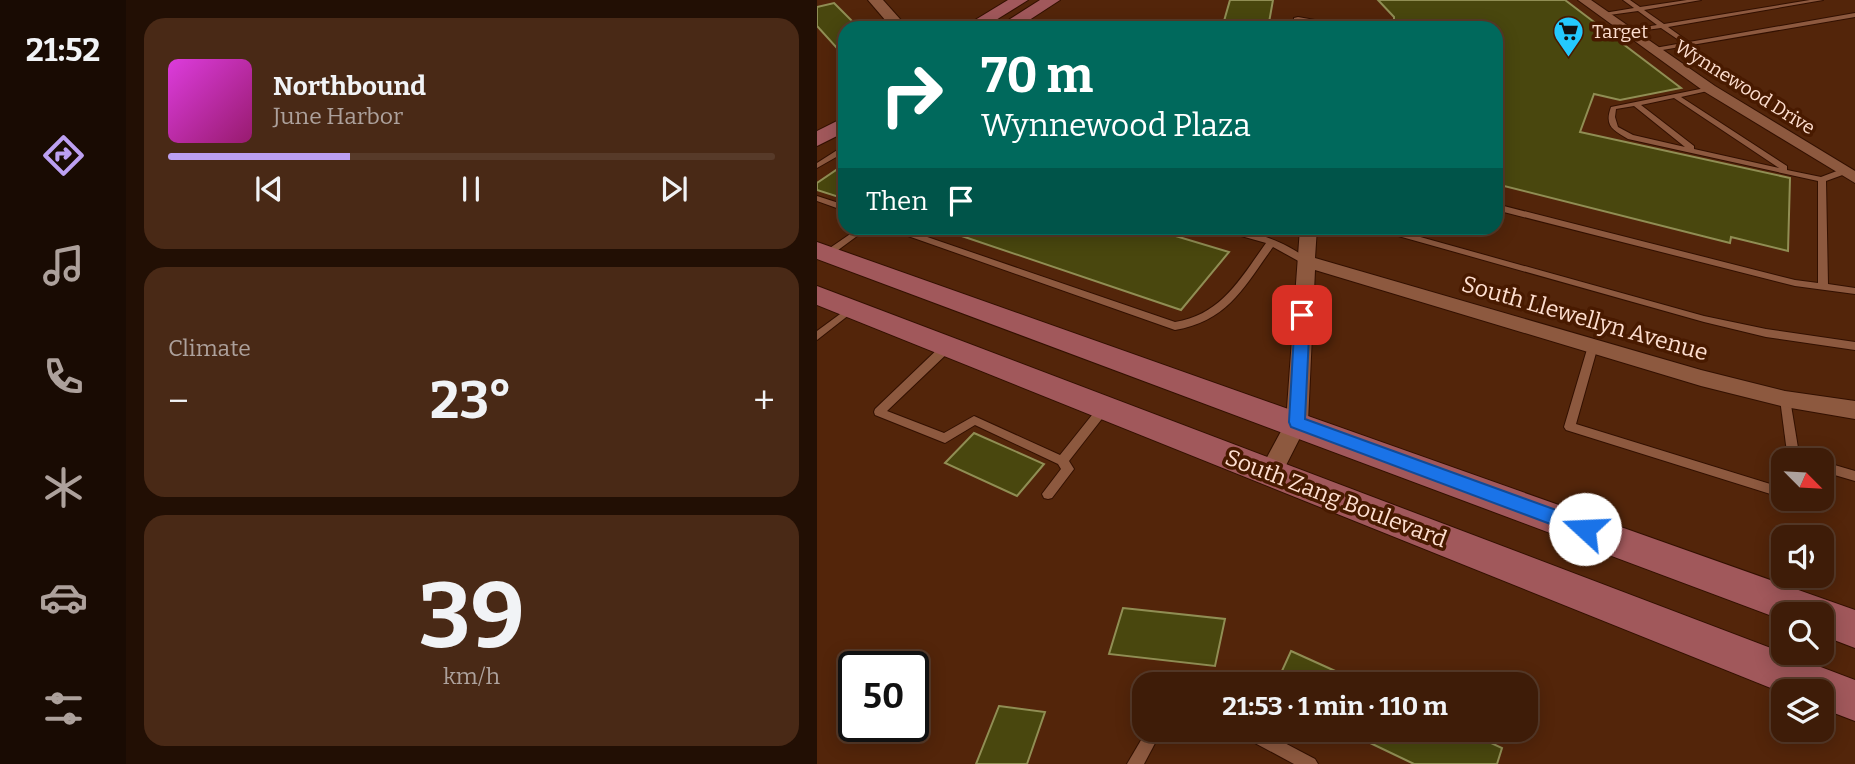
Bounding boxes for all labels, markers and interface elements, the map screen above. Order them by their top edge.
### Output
supermarket icon: Target [1552,14,1586,58]
place label: Target [1592,20,1648,43]
text: 21:52 [26,31,100,69]
street label: Wynnewood Drive [1671,35,1819,139]
text: 70 m [981,46,1093,105]
icon: right [866,49,957,140]
text: Northbound [273,71,426,102]
text: June Harbor [273,102,403,130]
text: Wynnewood Plaza [981,106,1251,144]
icon: directions [39,131,88,180]
icon: previous [250,170,288,208]
icon: pause [452,170,490,208]
icon: next [655,170,693,208]
icon: arrive [942,182,980,220]
text: Then [866,186,928,217]
icon: music [39,241,88,290]
street label: South Llewellyn Avenue [1459,269,1711,367]
pin [1272,285,1332,345]
icon: arrive [1283,296,1321,334]
text: Climate [168,334,251,362]
icon: phone [39,352,88,401]
text: 23° [430,369,512,432]
text: − [168,378,189,424]
text: + [753,378,775,424]
street label: South Zang Boulevard [1221,443,1451,553]
north arrow [1771,448,1834,511]
map controls [1771,448,1834,742]
icon: climate [39,463,88,512]
position arrow [1548,492,1622,566]
button: sound [1771,525,1834,588]
text: 39 [418,562,525,671]
icon: car [39,573,88,622]
button: search [1771,602,1834,665]
speed limit sign: 50 [838,651,929,742]
text: km/h [443,662,500,690]
button: layers [1771,679,1834,742]
icon: filters [39,684,88,733]
text: 21:53 · 1 min · 110 m [1222,691,1448,722]

